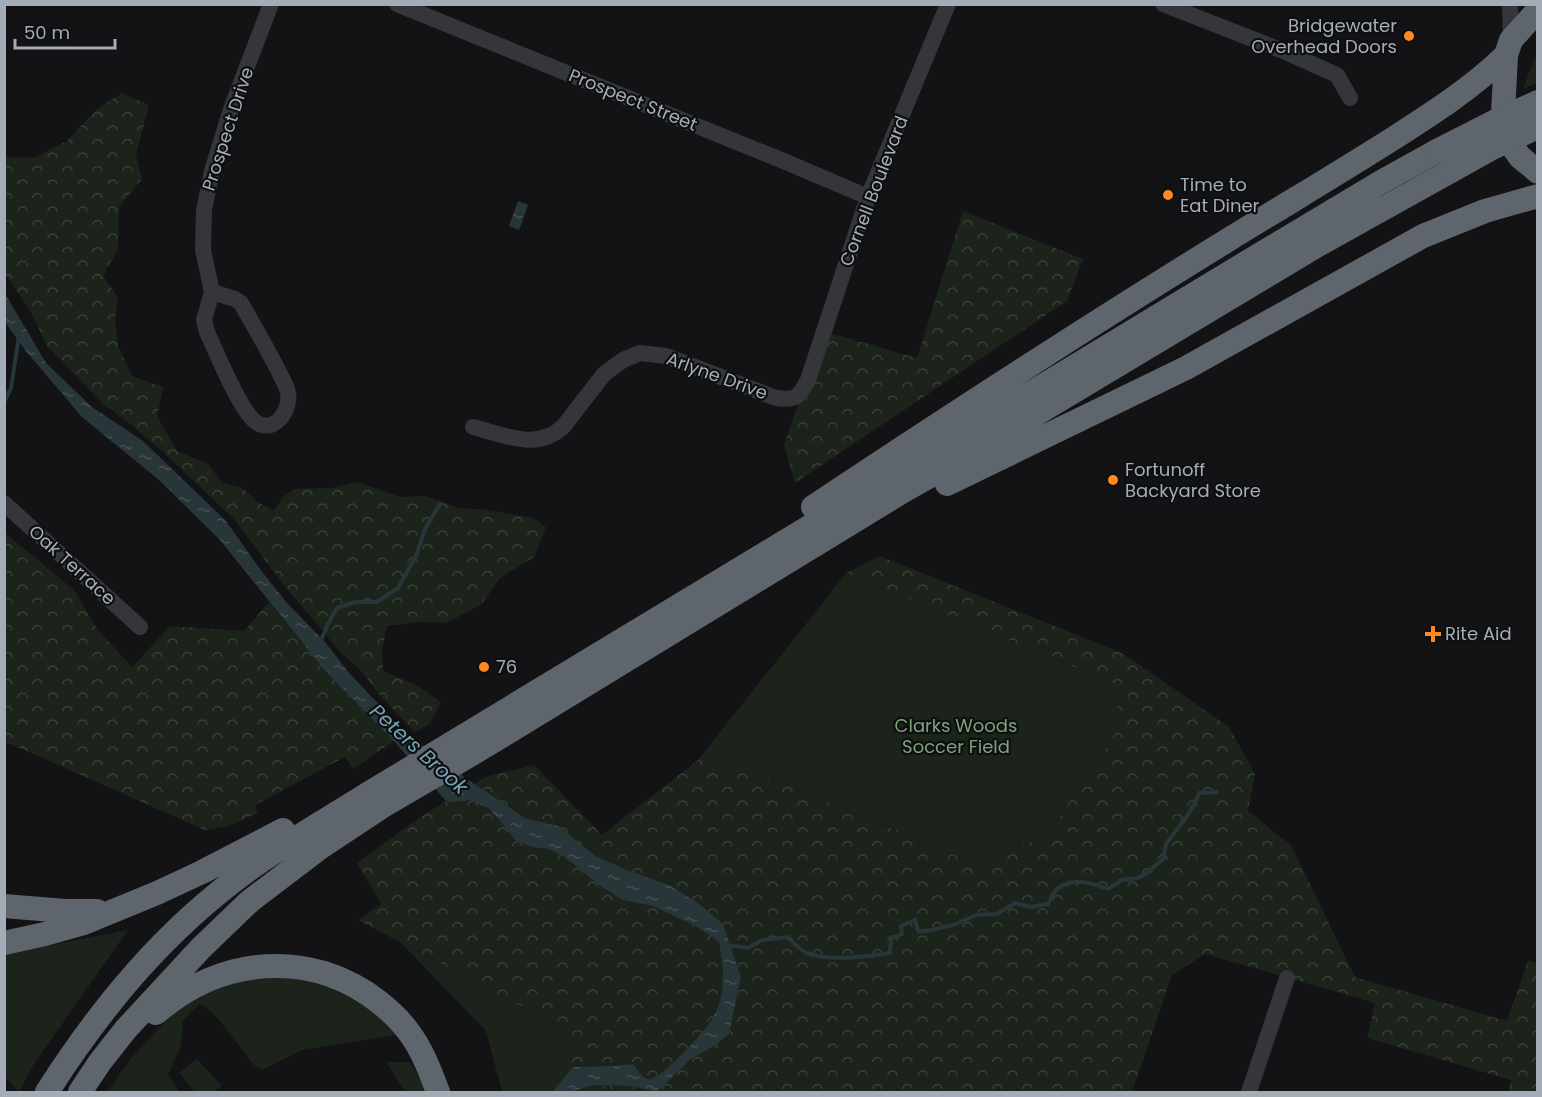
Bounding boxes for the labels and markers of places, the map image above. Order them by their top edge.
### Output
place label: Bridgewater Overhead Doors [1251,13,1397,59]
marker: Bridgewater Overhead Doors [1402,29,1416,43]
place label: Time to Eat Diner [1180,172,1260,218]
marker: Time to Eat Diner [1161,188,1175,202]
place label: Fortunoff Backyard Store [1125,457,1261,503]
marker: Fortunoff Backyard Store [1106,473,1120,487]
place label: Rite Aid [1445,621,1512,646]
marker: Rite Aid [1426,627,1440,641]
place label: 76 [496,654,517,679]
marker: 76 [477,660,491,674]

